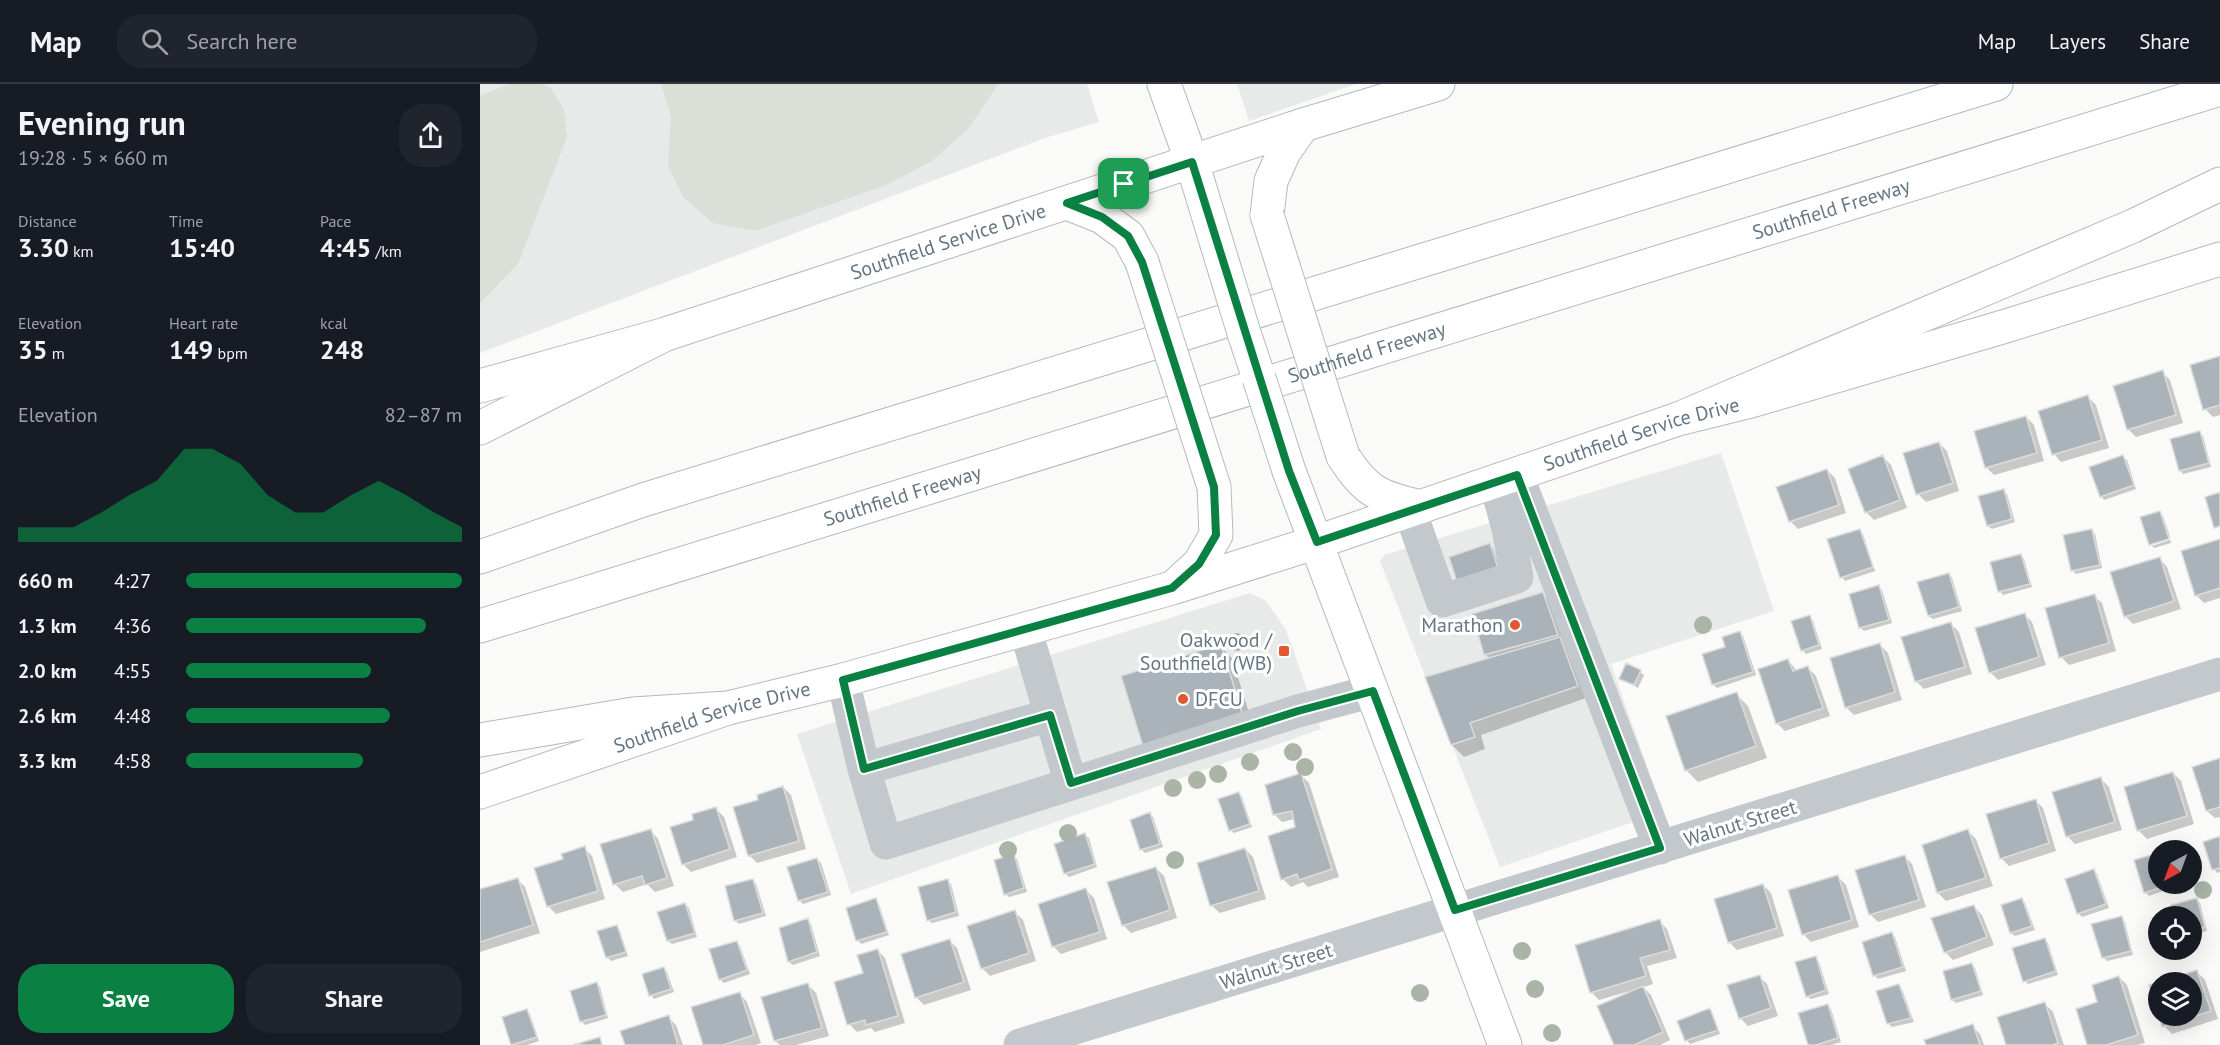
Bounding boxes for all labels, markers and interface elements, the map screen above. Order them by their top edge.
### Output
search box [117,14,537,68]
text: Map [30,23,81,60]
icon: search [138,25,171,58]
text: Search here [186,27,297,55]
text: Map [1978,28,2016,55]
text: Layers [2049,28,2106,55]
text: Share [2139,28,2190,55]
text: Evening run [18,101,186,144]
button: share [399,104,462,167]
text: 19:28 · 5 × 660 m [18,145,168,171]
pin [1098,158,1149,209]
icon: arrive [1107,167,1140,200]
street label: Southfield Freeway [1749,172,1914,246]
street label: Southfield Service Drive [847,197,1049,286]
text: Distance [18,211,77,231]
text: Time [169,211,203,231]
text: Pace [320,211,351,231]
text: 3.30 [18,231,69,264]
text: 15:40 [169,231,235,264]
text: 4:45 [320,231,371,264]
text: km [69,241,94,261]
text: /km [371,241,402,261]
text: Elevation [18,313,82,333]
text: Heart rate [169,313,238,333]
text: kcal [320,313,347,333]
street label: Southfield Freeway [1285,316,1449,389]
text: 35 [18,333,47,366]
text: 149 [169,333,213,366]
text: 248 [320,333,364,366]
text: m [47,343,65,363]
text: bpm [213,343,248,363]
street label: Southfield Service Drive [1540,391,1742,477]
text: Elevation [18,402,98,428]
text: 82–87 m [385,402,462,428]
street label: Southfield Freeway [820,459,985,532]
text: 660 m [18,568,73,594]
text: 4:27 [114,568,151,594]
place label: Marathon [1421,612,1503,638]
text: 1.3 km [18,613,77,639]
text: 4:36 [114,613,151,639]
marker: Marathon [1508,618,1522,632]
place label: Oakwood / Southfield (WB) [1140,627,1273,676]
marker: Oakwood / Southfield (WB) [1277,644,1291,658]
text: 2.0 km [18,658,77,684]
text: 4:55 [114,658,151,684]
street label: Southfield Service Drive [610,675,813,759]
place label: DFCU [1195,686,1243,712]
marker: DFCU [1176,692,1190,706]
text: 2.6 km [18,703,77,729]
text: 4:48 [114,703,151,729]
text: 3.3 km [18,748,77,774]
text: 4:58 [114,748,151,774]
street label: Walnut Street [1681,793,1800,852]
north arrow [2148,840,2202,894]
map controls [2148,840,2202,1026]
button: locate [2148,906,2202,960]
street label: Walnut Street [1217,936,1336,995]
button: Save [18,964,234,1033]
button: Share [246,964,462,1033]
button: layers [2148,972,2202,1026]

